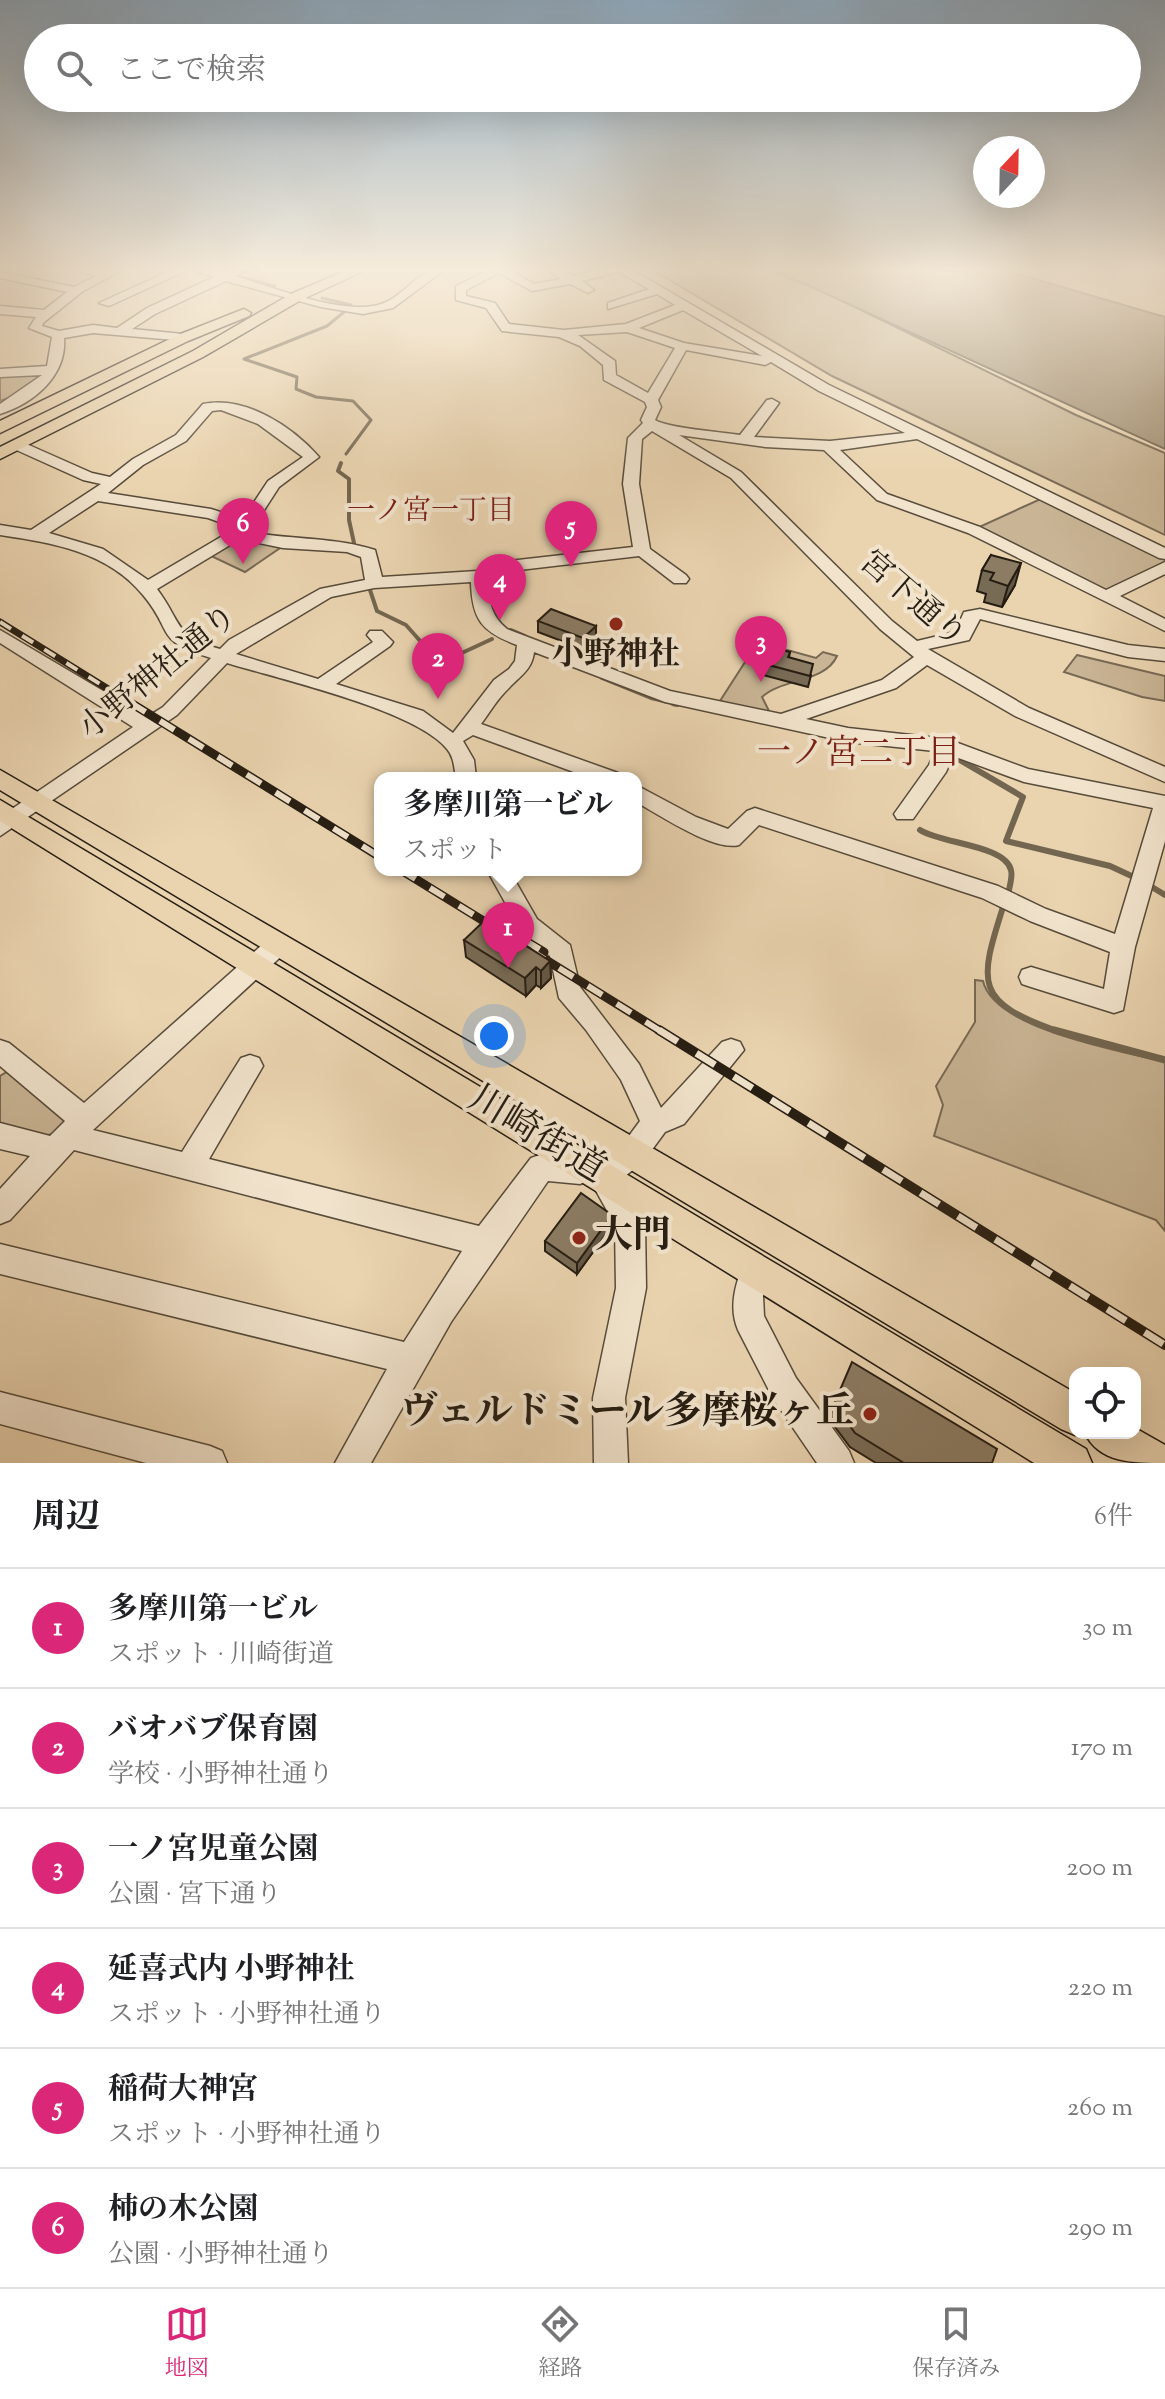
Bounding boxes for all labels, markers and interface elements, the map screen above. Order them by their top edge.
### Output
search box [24,24,1141,112]
icon: search [52,46,96,90]
text: ここで検索 [116,50,266,93]
north arrow [973,136,1045,208]
district label: 一ノ宮一丁目 [347,492,515,532]
pin: 6 [217,498,269,564]
pin: 5 [545,501,597,567]
street label: 宮下通り [849,541,975,659]
pin: 4 [474,554,526,620]
street label: 小野神社通り [70,595,248,751]
marker: 小野神社 [607,615,625,633]
pin: 3 [735,616,787,682]
pin: 2 [412,633,464,699]
place label: 小野神社 [552,633,680,679]
district label: 一ノ宮二丁目 [757,730,961,779]
popup [374,772,642,876]
text: 多摩川第一ビル [403,785,613,828]
text: スポット [403,833,507,870]
pin: 1 [482,902,534,968]
your location [474,1016,514,1056]
street label: 川崎街道 [457,1074,615,1198]
place label: 大門 [595,1211,671,1265]
marker: 大門 [570,1229,588,1247]
map controls [1069,1367,1141,1439]
button: locate [1069,1367,1141,1439]
place label: ヴェルドミール多摩桜ヶ丘 [400,1387,854,1441]
marker: ヴェルドミール多摩桜ヶ丘 [861,1405,879,1423]
text: 周辺 [32,1494,100,1543]
text: 6件 [1094,1499,1133,1536]
text: 多摩川第一ビル [108,1589,318,1632]
text: 1 [54,1610,62,1647]
text: 30 m [1082,1610,1133,1647]
text: スポット · 川崎街道 [108,1637,334,1674]
text: バオバブ保育園 [108,1709,317,1752]
text: 2 [52,1730,64,1767]
text: 170 m [1071,1730,1133,1767]
text: 学校 · 小野神社通り [108,1757,334,1794]
text: 一ノ宮児童公園 [108,1829,318,1872]
text: 3 [53,1850,63,1887]
text: 200 m [1066,1850,1133,1887]
text: 公園 · 宮下通り [108,1877,282,1914]
text: 延喜式内 小野神社 [108,1949,354,1992]
text: 4 [51,1970,65,2007]
text: 220 m [1068,1970,1133,2007]
text: スポット · 小野神社通り [108,1997,386,2034]
text: 稲荷大神宮 [108,2069,258,2112]
text: 5 [54,2090,62,2127]
text: 260 m [1067,2090,1133,2127]
text: スポット · 小野神社通り [108,2117,386,2154]
text: 柿の木公園 [108,2189,258,2232]
text: 6 [52,2210,64,2247]
text: 290 m [1067,2210,1133,2247]
text: 公園 · 小野神社通り [108,2237,334,2274]
tab: 地図 [165,2302,209,2386]
tab: 経路 [538,2302,582,2386]
tab: 保存済み [912,2302,1000,2386]

